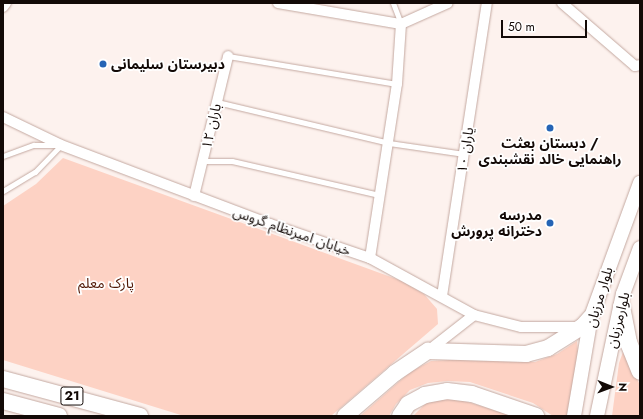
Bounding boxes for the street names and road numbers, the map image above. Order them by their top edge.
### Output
street label: باران ۱۲ [198,102,224,150]
street label: یاران ۱۰ [453,126,477,174]
street label: خیابان امیرنظام گروس [231,203,353,259]
street label: بلوار مرزبان [582,265,616,329]
street label: بلوارمرزبان [603,290,633,350]
road number: 21 [60,385,84,407]

